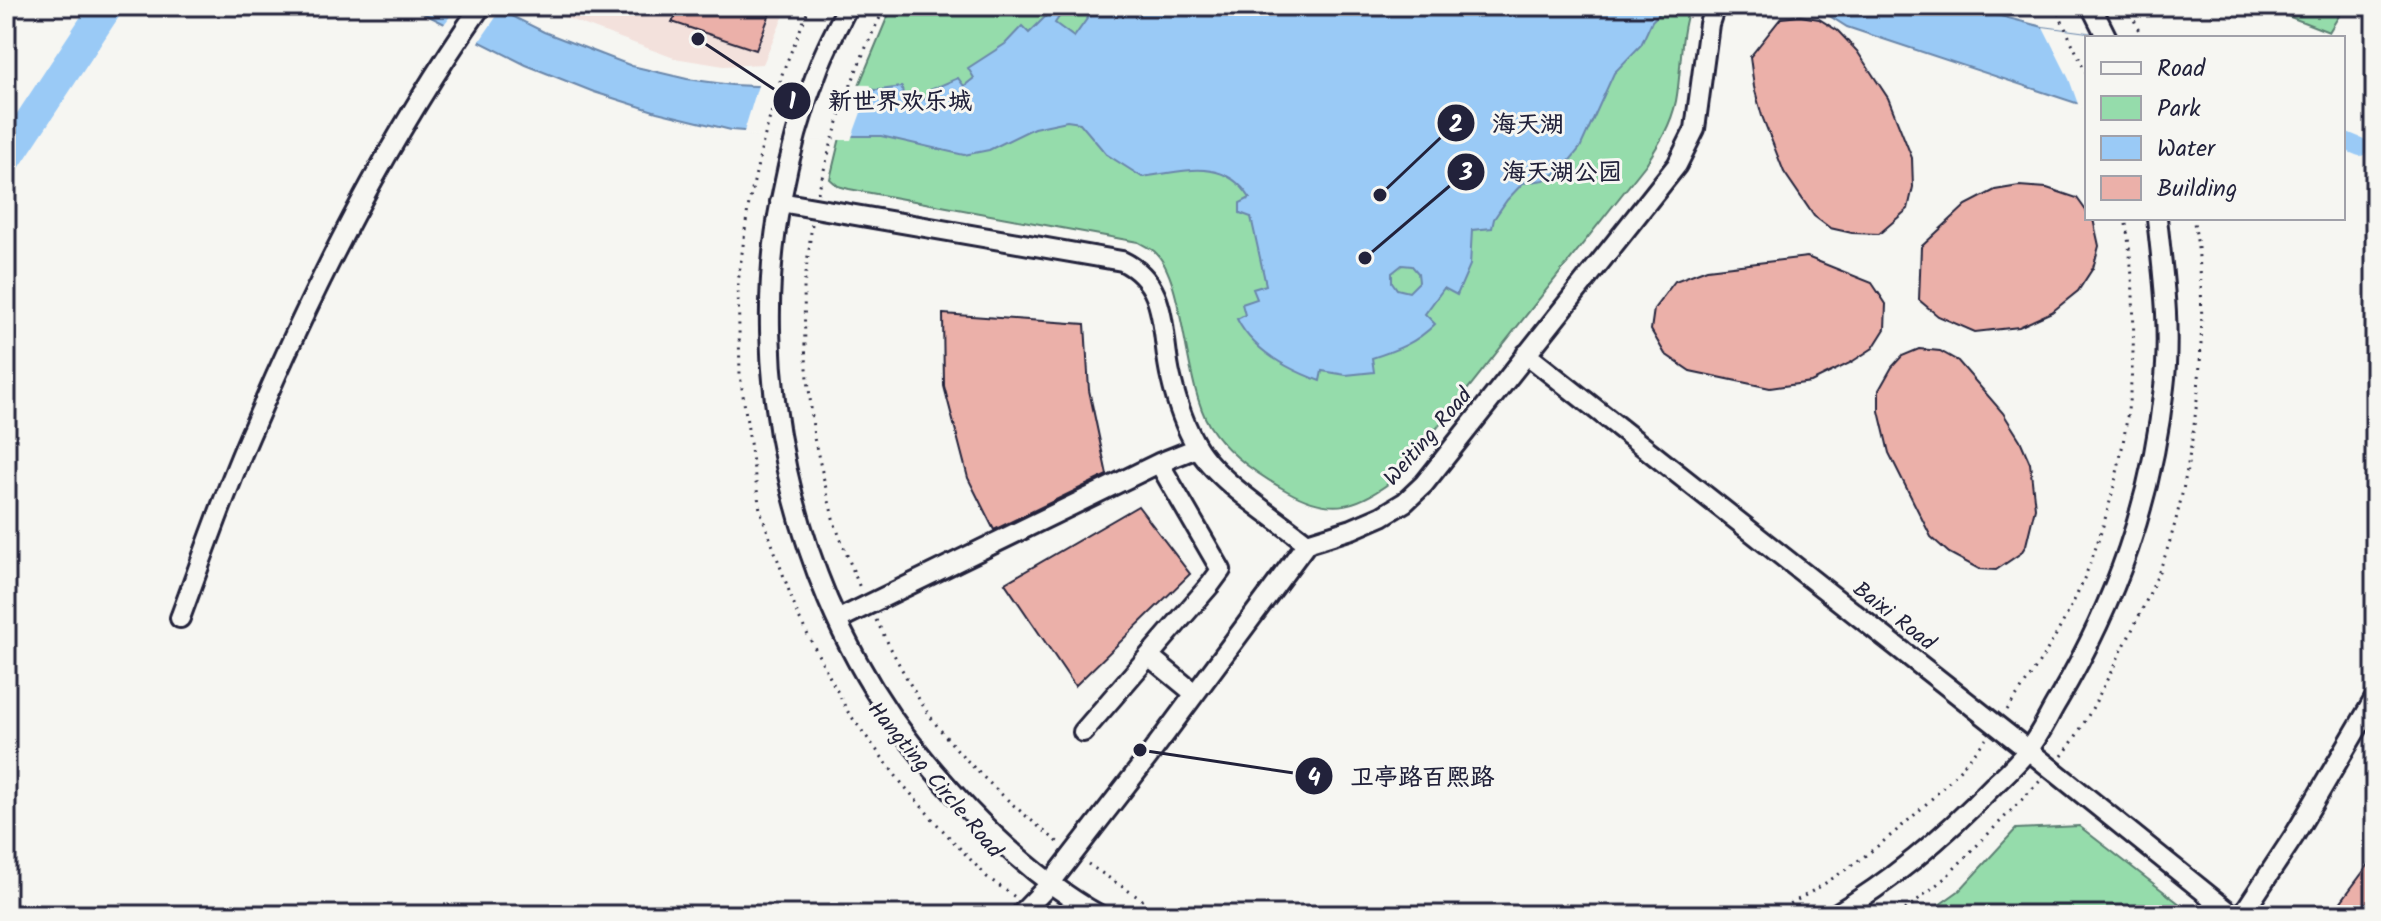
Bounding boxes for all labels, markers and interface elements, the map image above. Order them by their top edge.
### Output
legend [2085,36,2345,220]
text: Road [2157,50,2206,89]
callout: 新世界欢乐城 [772,77,988,125]
text: 1 [788,83,796,122]
text: 新世界欢乐城 [828,83,972,122]
text: Park [2157,90,2201,129]
callout: 海天湖 [1436,99,1580,147]
text: 2 [1449,106,1463,145]
text: 海天湖 [1492,106,1564,145]
text: Water [2157,130,2217,169]
callout: 海天湖公园 [1446,148,1638,196]
text: 3 [1458,154,1473,193]
text: 海天湖公园 [1502,154,1622,193]
text: Building [2157,170,2237,209]
street label: Weiting Road [1376,380,1483,495]
street label: Baixi Road [1844,573,1943,661]
street label: Hangting Circle Road [858,694,1011,868]
callout: 卫亭路百熙路 [1294,752,1510,800]
text: 4 [1307,759,1321,798]
text: 卫亭路百熙路 [1350,759,1495,798]

